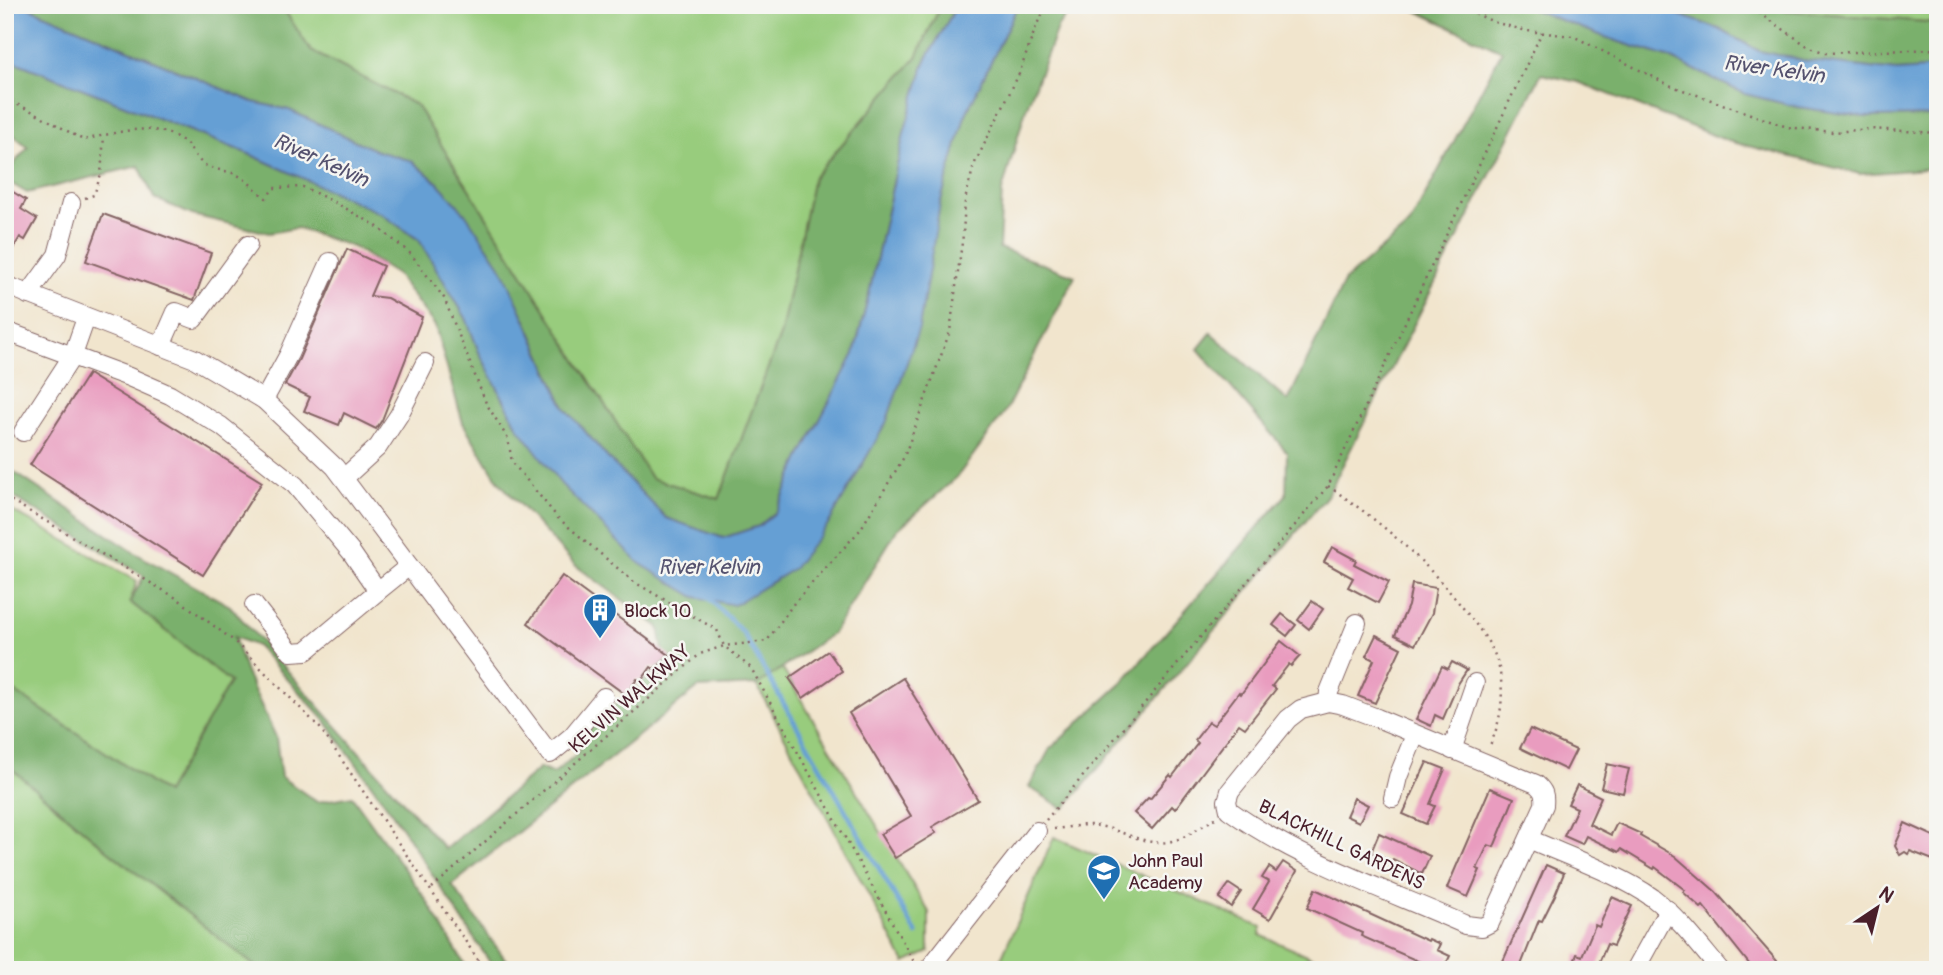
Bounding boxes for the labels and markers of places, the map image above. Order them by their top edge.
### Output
building icon: Block 10 [581,591,619,640]
place label: Block 10 [624,599,692,623]
place label: John Paul Academy [1128,849,1203,895]
school or university icon: John Paul Academy [1085,852,1123,901]

